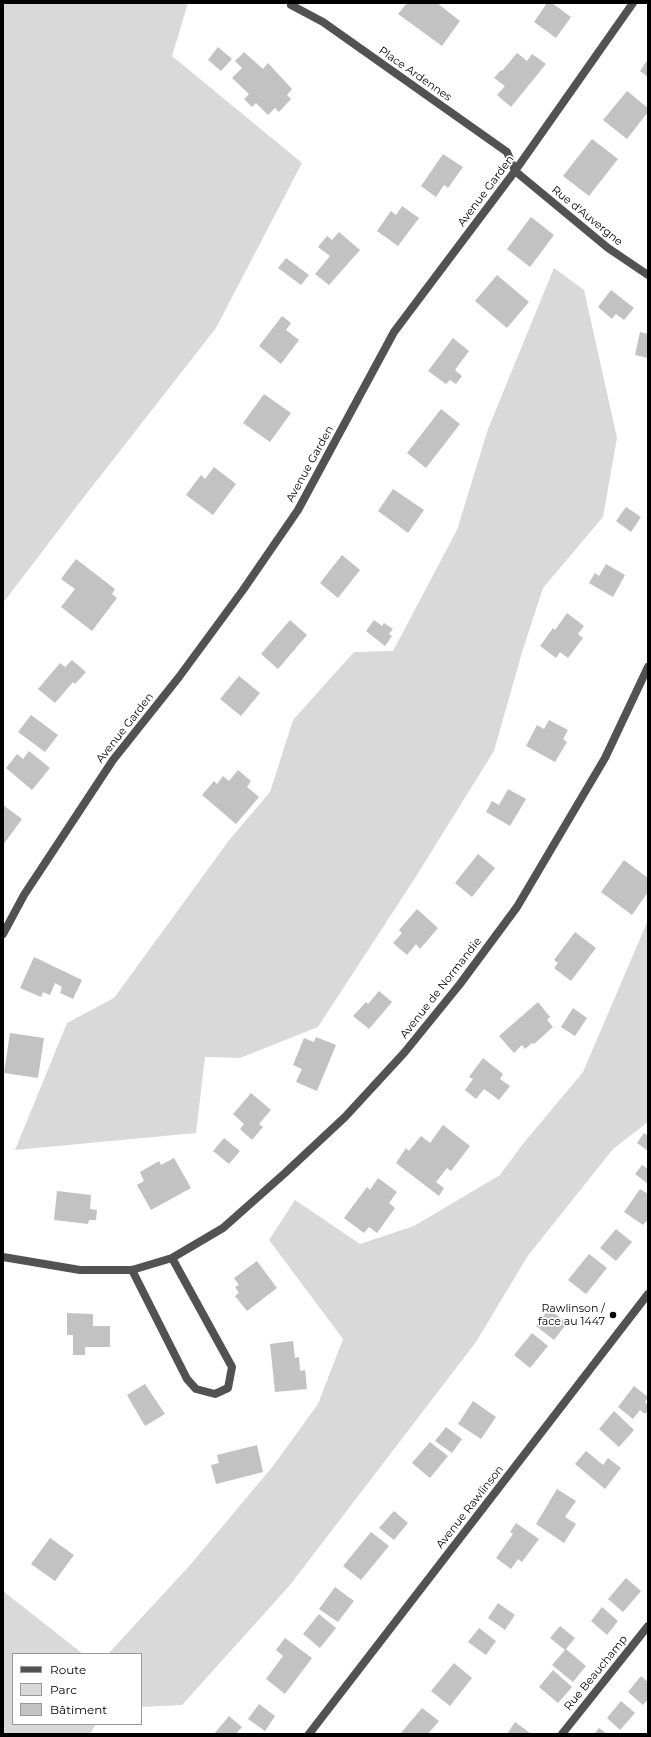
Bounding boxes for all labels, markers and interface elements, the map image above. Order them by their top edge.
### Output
street label: Place Ardennes [376,44,454,104]
street label: Avenue Garden [455,153,517,229]
street label: Rue d'Auvergne [549,183,625,249]
street label: Avenue Garden [284,424,336,504]
street label: Avenue Garden [94,690,156,766]
street label: Avenue de Normandie [398,935,484,1041]
place label: Rawlinson / face au 1447 [538,1302,605,1328]
marker: Rawlinson / face au 1447 [608,1310,618,1320]
street label: Avenue Rawlinson [434,1463,506,1551]
street label: Rue Beauchamp [562,1633,630,1713]
legend [12,1653,142,1725]
text: Route [50,1662,86,1677]
text: Parc [50,1682,77,1697]
text: Bâtiment [50,1702,107,1717]

